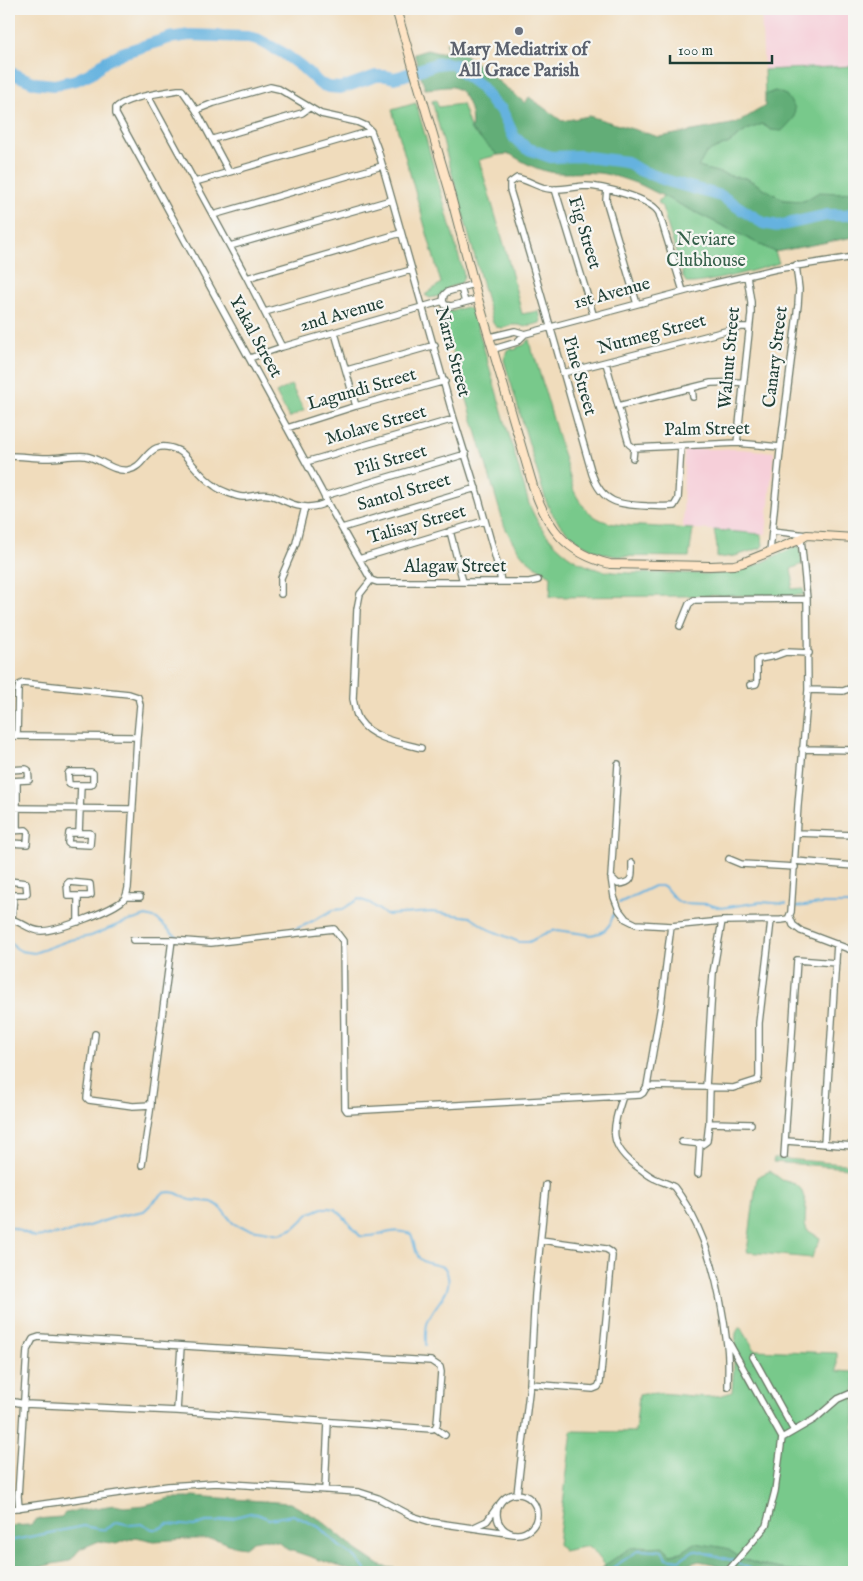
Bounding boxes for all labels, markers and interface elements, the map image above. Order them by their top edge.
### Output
marker: Mary Mediatrix of All Grace Parish [513,25,525,37]
scale bar [670,32,773,64]
place label: Mary Mediatrix of All Grace Parish [450,39,591,83]
text: 100 m [678,41,714,60]
street label: Fig Street [562,194,606,272]
park label: Neviare Clubhouse [666,229,746,273]
street label: 1st Avenue [571,273,653,315]
street label: Yakal Street [223,292,287,382]
street label: 2nd Avenue [297,292,387,338]
street label: Narra Street [429,304,475,400]
street label: Canary Street [758,305,794,409]
street label: Walnut Street [714,306,746,410]
street label: Nutmeg Street [595,310,709,360]
street label: Pine Street [557,334,601,418]
street label: Lagundi Street [305,363,419,417]
street label: Molave Street [323,401,429,451]
street label: Palm Street [664,418,750,442]
street label: Pili Street [352,440,430,482]
street label: Santol Street [355,469,453,517]
street label: Talisay Street [365,500,469,550]
street label: Alagaw Street [403,556,506,579]

